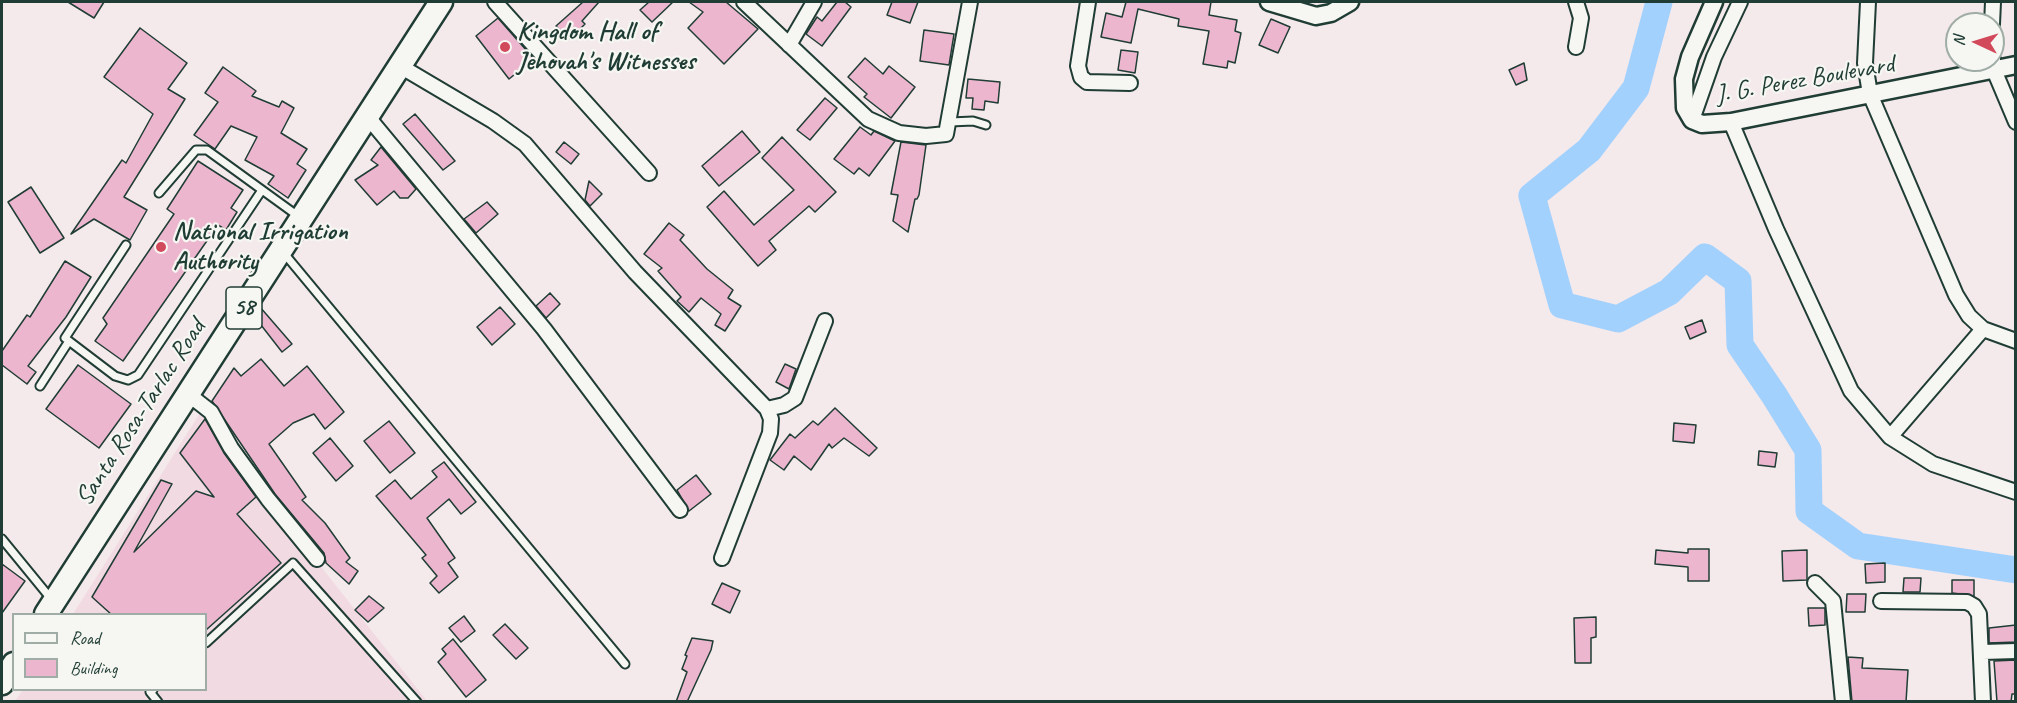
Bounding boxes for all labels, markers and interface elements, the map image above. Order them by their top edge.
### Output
north arrow [1945,12,2005,72]
place label: Kingdom Hall of Jehovah's Witnesses [517,16,695,77]
text: N [1949,35,1969,47]
marker: Kingdom Hall of Jehovah's Witnesses [498,40,512,54]
street label: J. G. Perez Boulevard [1713,49,1897,111]
place label: National Irrigation Authority [173,216,348,278]
marker: National Irrigation Authority [154,240,168,254]
road number: 58 [226,287,262,329]
street label: Santa Rosa-Tarlac Road [69,314,213,512]
legend [12,613,207,691]
text: Road [70,627,100,649]
text: Building [70,657,117,679]

